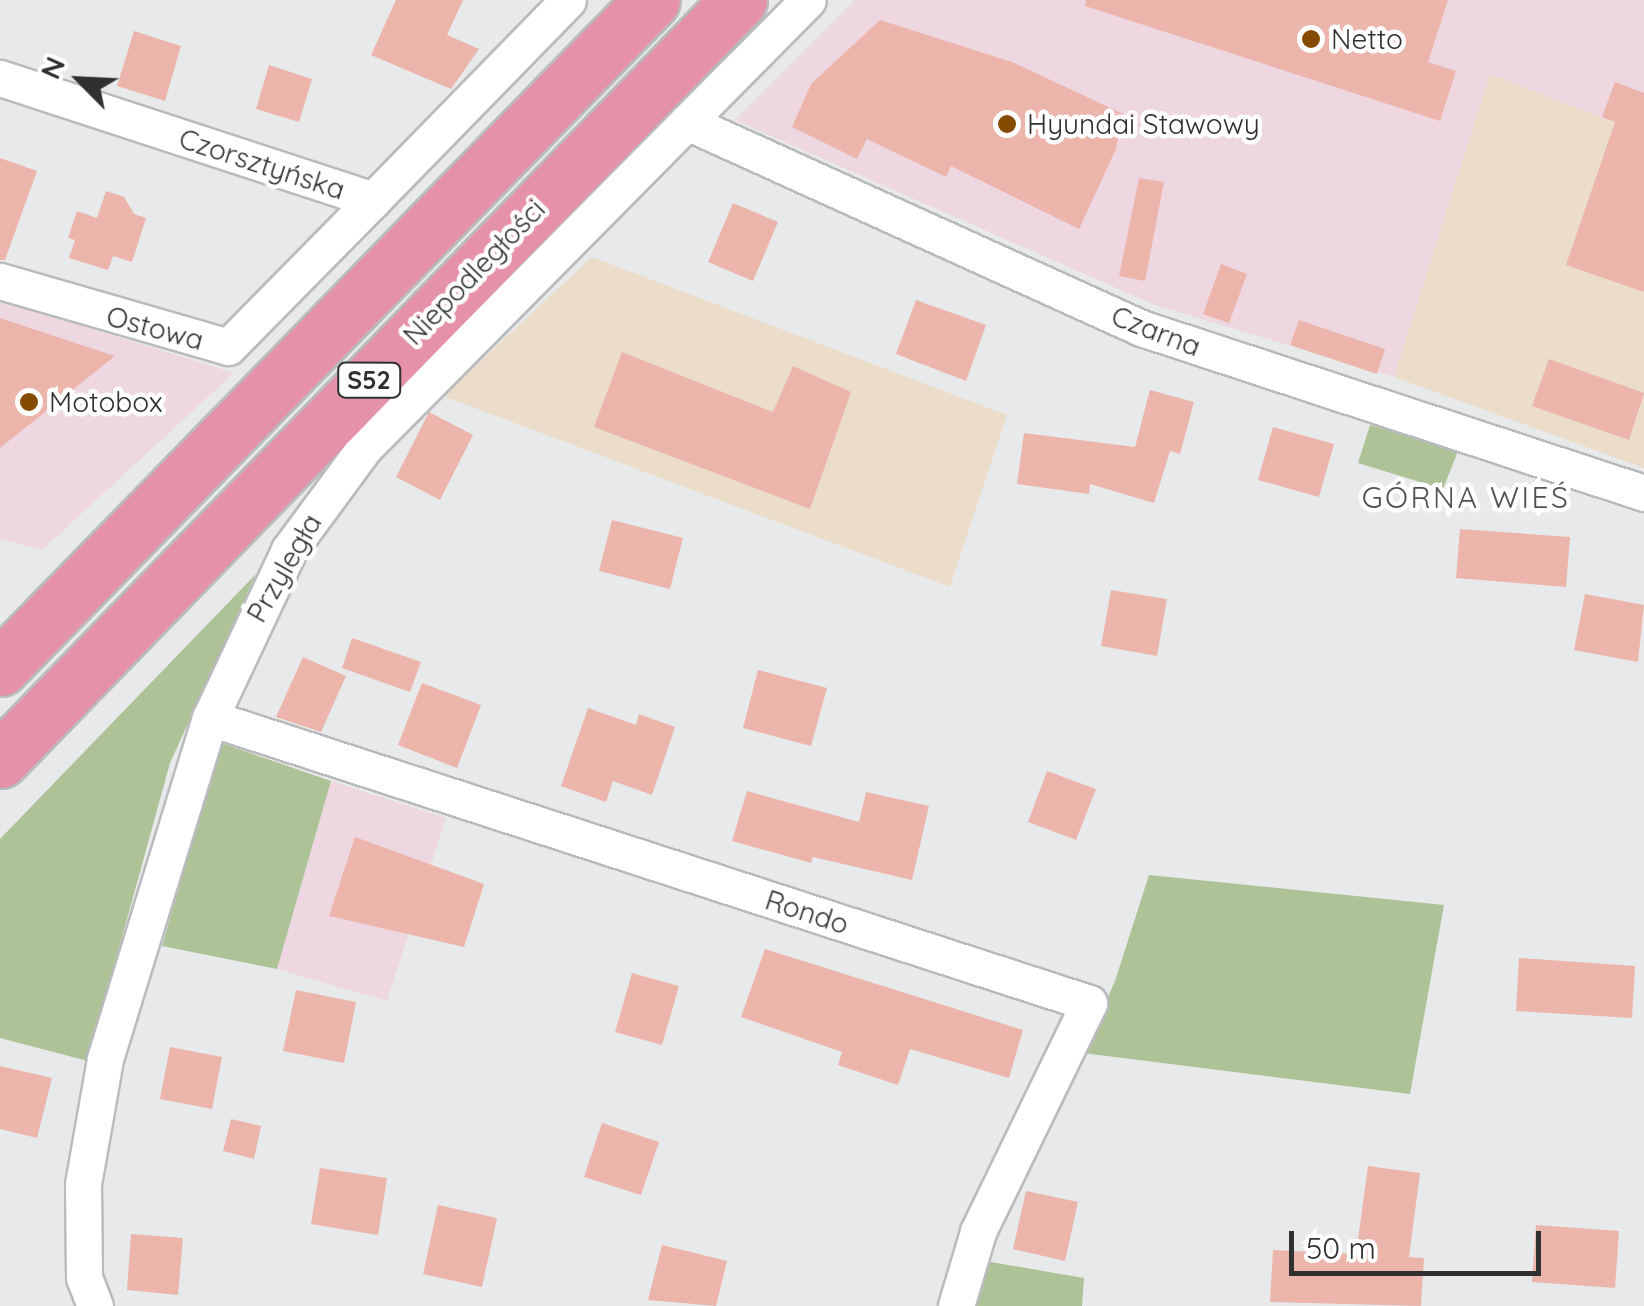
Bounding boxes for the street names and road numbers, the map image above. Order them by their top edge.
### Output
street label: Czorsztyńska [175,121,349,207]
street label: Niepodległości [396,192,552,352]
street label: Ostowa [103,299,207,357]
street label: Czarna [1107,299,1205,363]
road number: S52 [336,360,402,400]
street label: Przyległa [240,508,328,628]
street label: Rondo [761,883,853,941]

